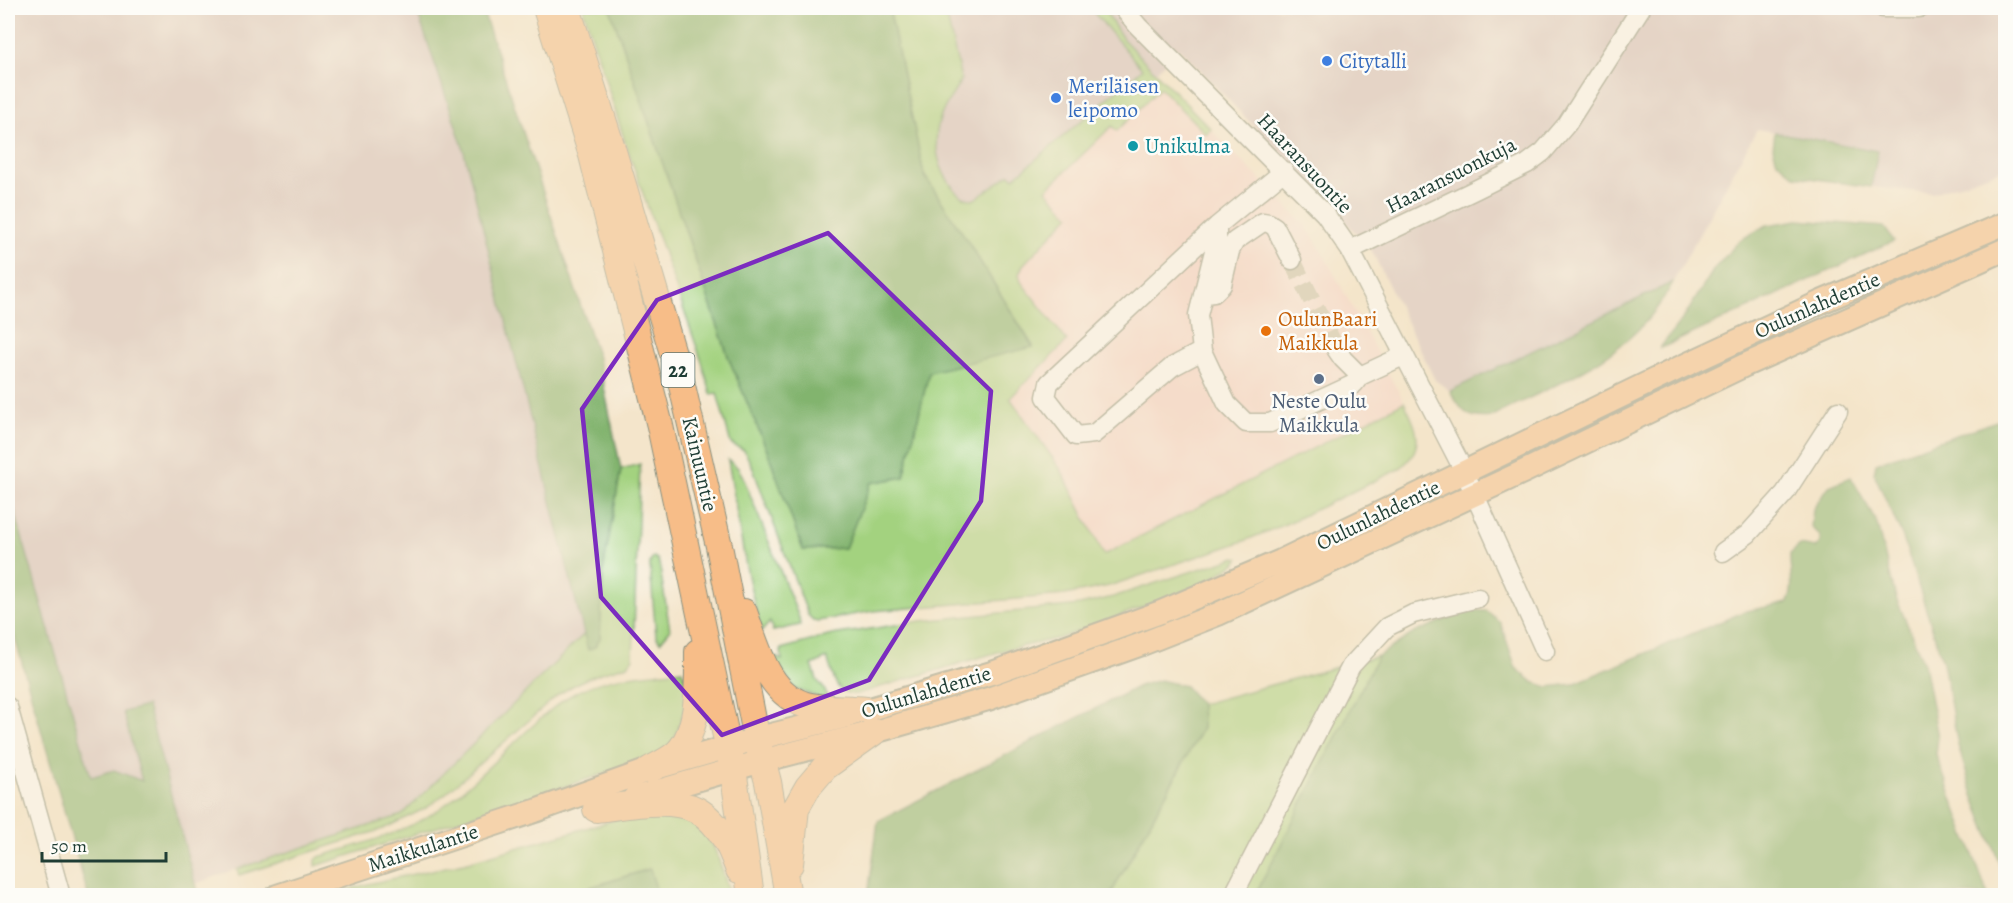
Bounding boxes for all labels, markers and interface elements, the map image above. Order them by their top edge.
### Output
place label: Citytalli [1339,47,1407,75]
marker: Citytalli [1320,54,1334,68]
place label: Meriläisen leipomo [1068,72,1159,124]
marker: Meriläisen leipomo [1049,91,1063,105]
street label: Haaransuontie [1251,107,1359,219]
street label: Haaransuonkuja [1381,130,1521,220]
place label: Unikulma [1145,132,1231,160]
marker: Unikulma [1126,139,1140,153]
street label: Oulunlahdentie [1750,265,1884,345]
place label: OulunBaari Maikkula [1278,305,1378,357]
marker: OulunBaari Maikkula [1259,324,1273,338]
road number: 22 [662,353,694,387]
marker: Neste Oulu Maikkula [1312,372,1326,386]
place label: Neste Oulu Maikkula [1271,387,1367,439]
street label: Kainuuntie [675,414,725,514]
street label: Oulunlahdentie [1311,473,1445,557]
street label: Oulunlahdentie [858,659,994,725]
street label: Maikkulantie [364,817,482,879]
scale bar [42,825,166,863]
text: 50 m [51,834,87,858]

